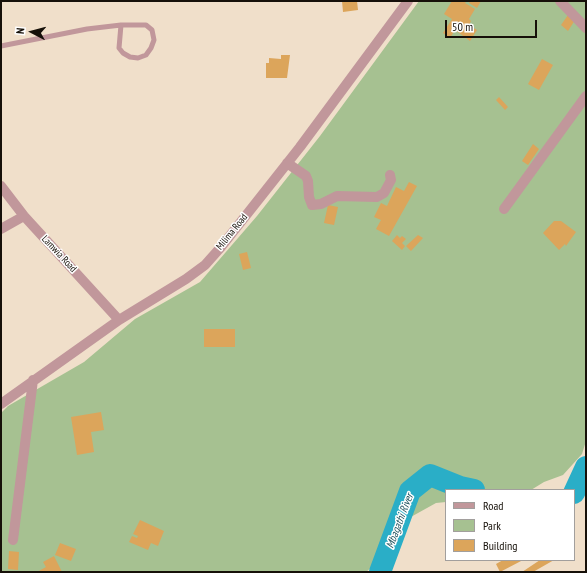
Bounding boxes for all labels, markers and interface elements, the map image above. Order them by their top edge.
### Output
north arrow [12,12,52,52]
scale bar [447,12,539,38]
text: 50 m [452,19,473,34]
text: N [13,27,27,34]
street label: Milima Road [214,212,250,252]
street label: Lamwia Road [39,233,79,275]
legend [445,489,575,561]
water label: Mbagathi River [384,492,416,550]
text: Road [483,498,503,513]
text: Park [483,518,501,533]
text: Building [483,538,518,553]

